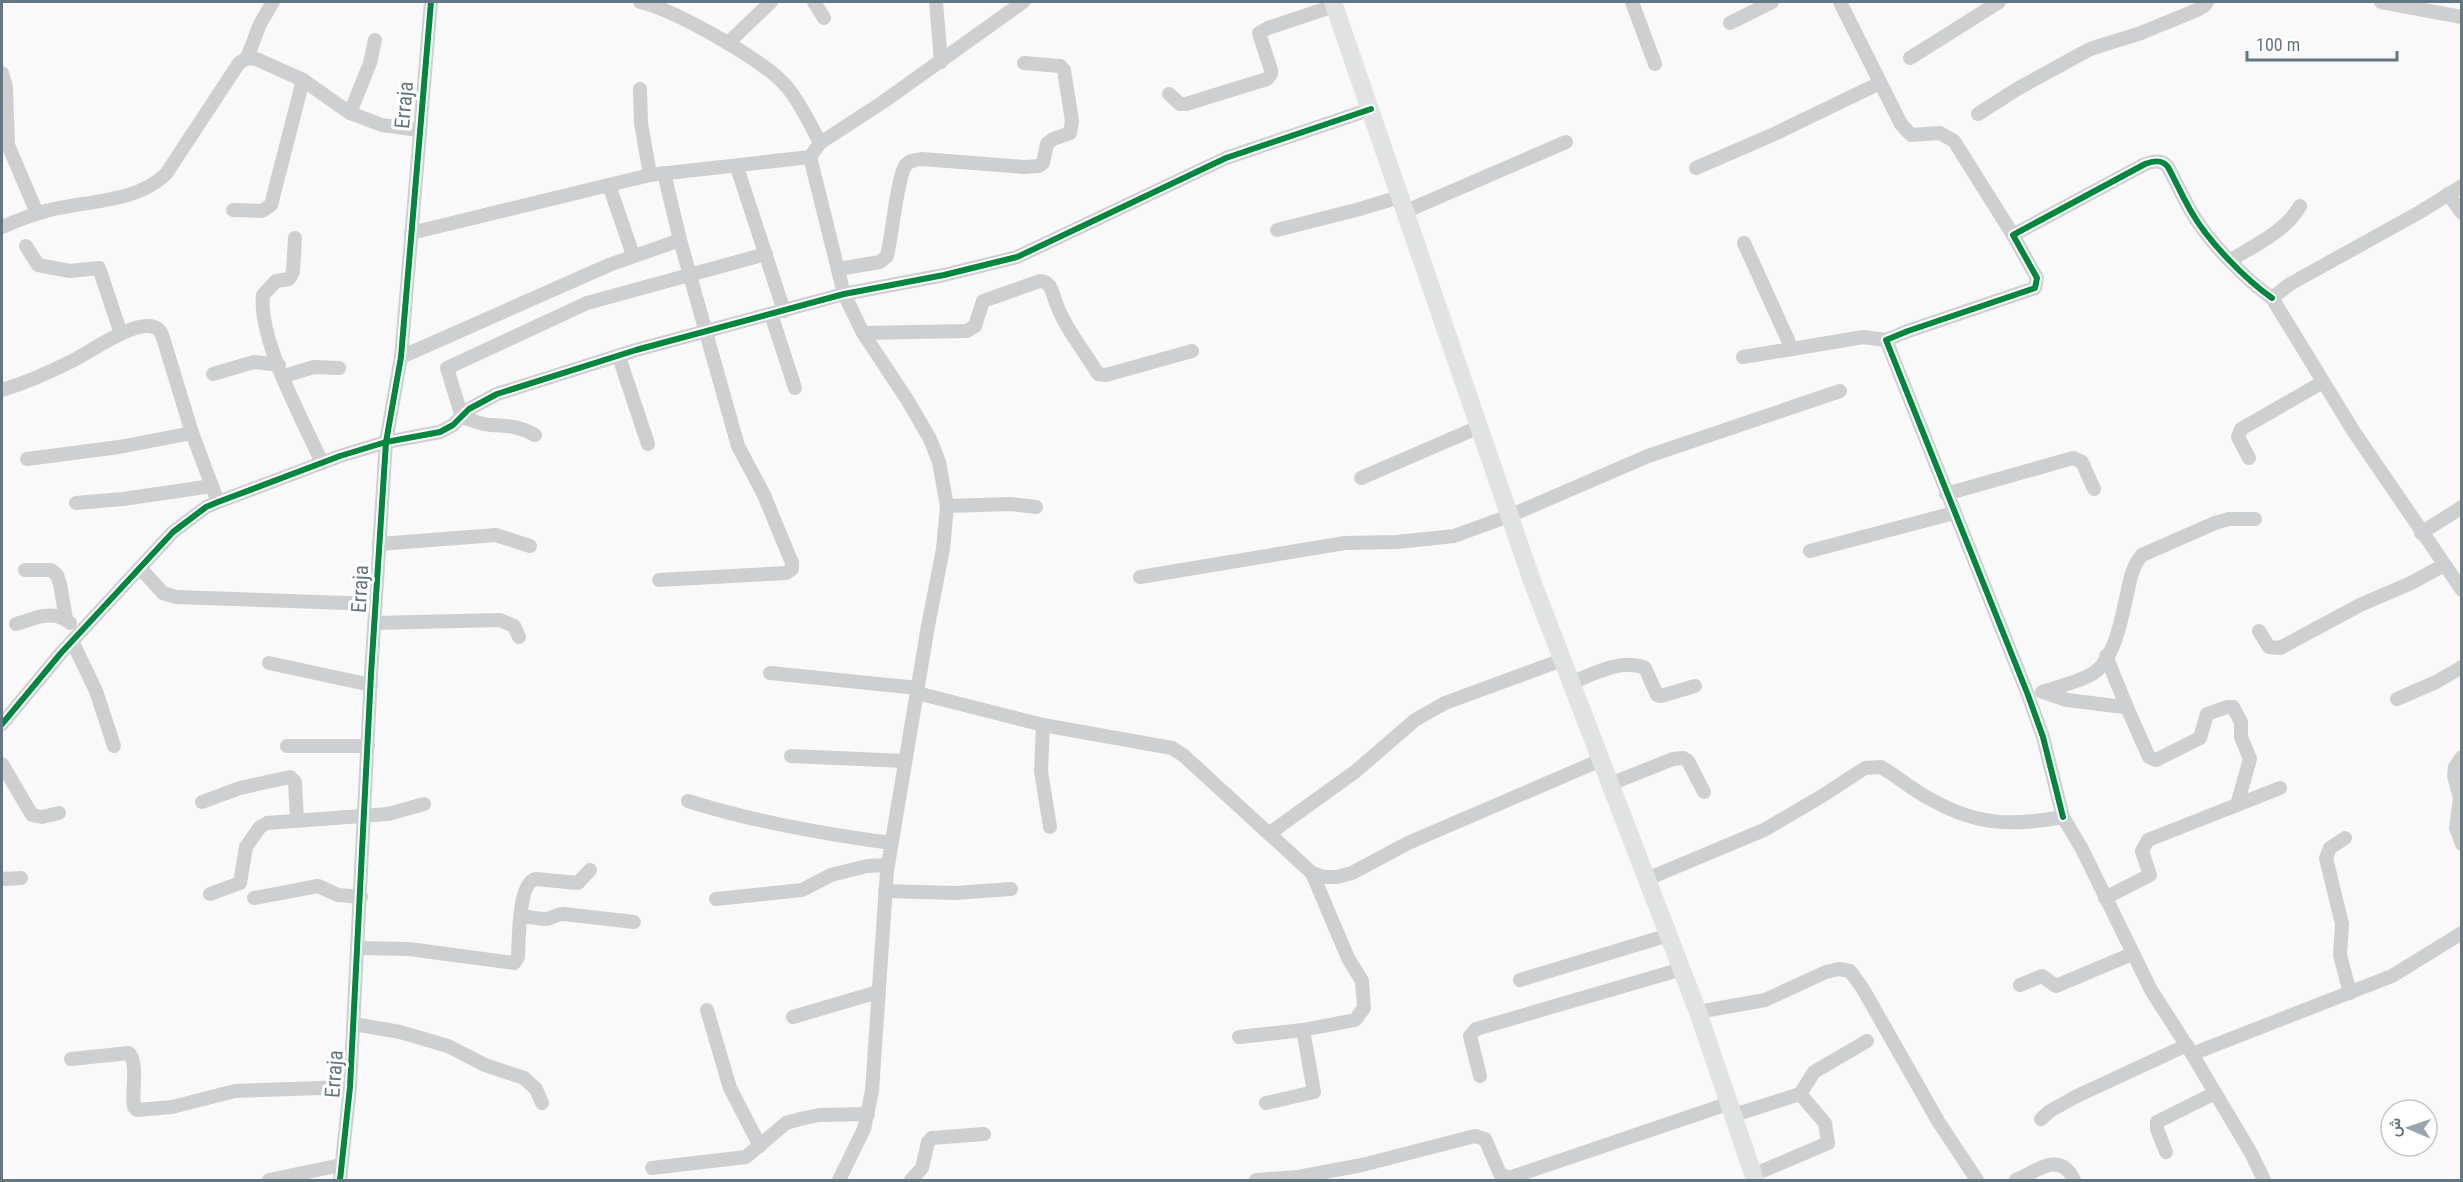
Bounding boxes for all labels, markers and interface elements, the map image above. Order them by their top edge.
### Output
scale bar [2247,24,2397,62]
text: 100 m [2256,34,2300,55]
street label: Erraja [390,80,418,130]
street label: Erraja [347,565,373,613]
street label: Erraja [320,1049,348,1099]
north arrow [2379,1098,2439,1158]
text: ش [2385,1118,2404,1137]

